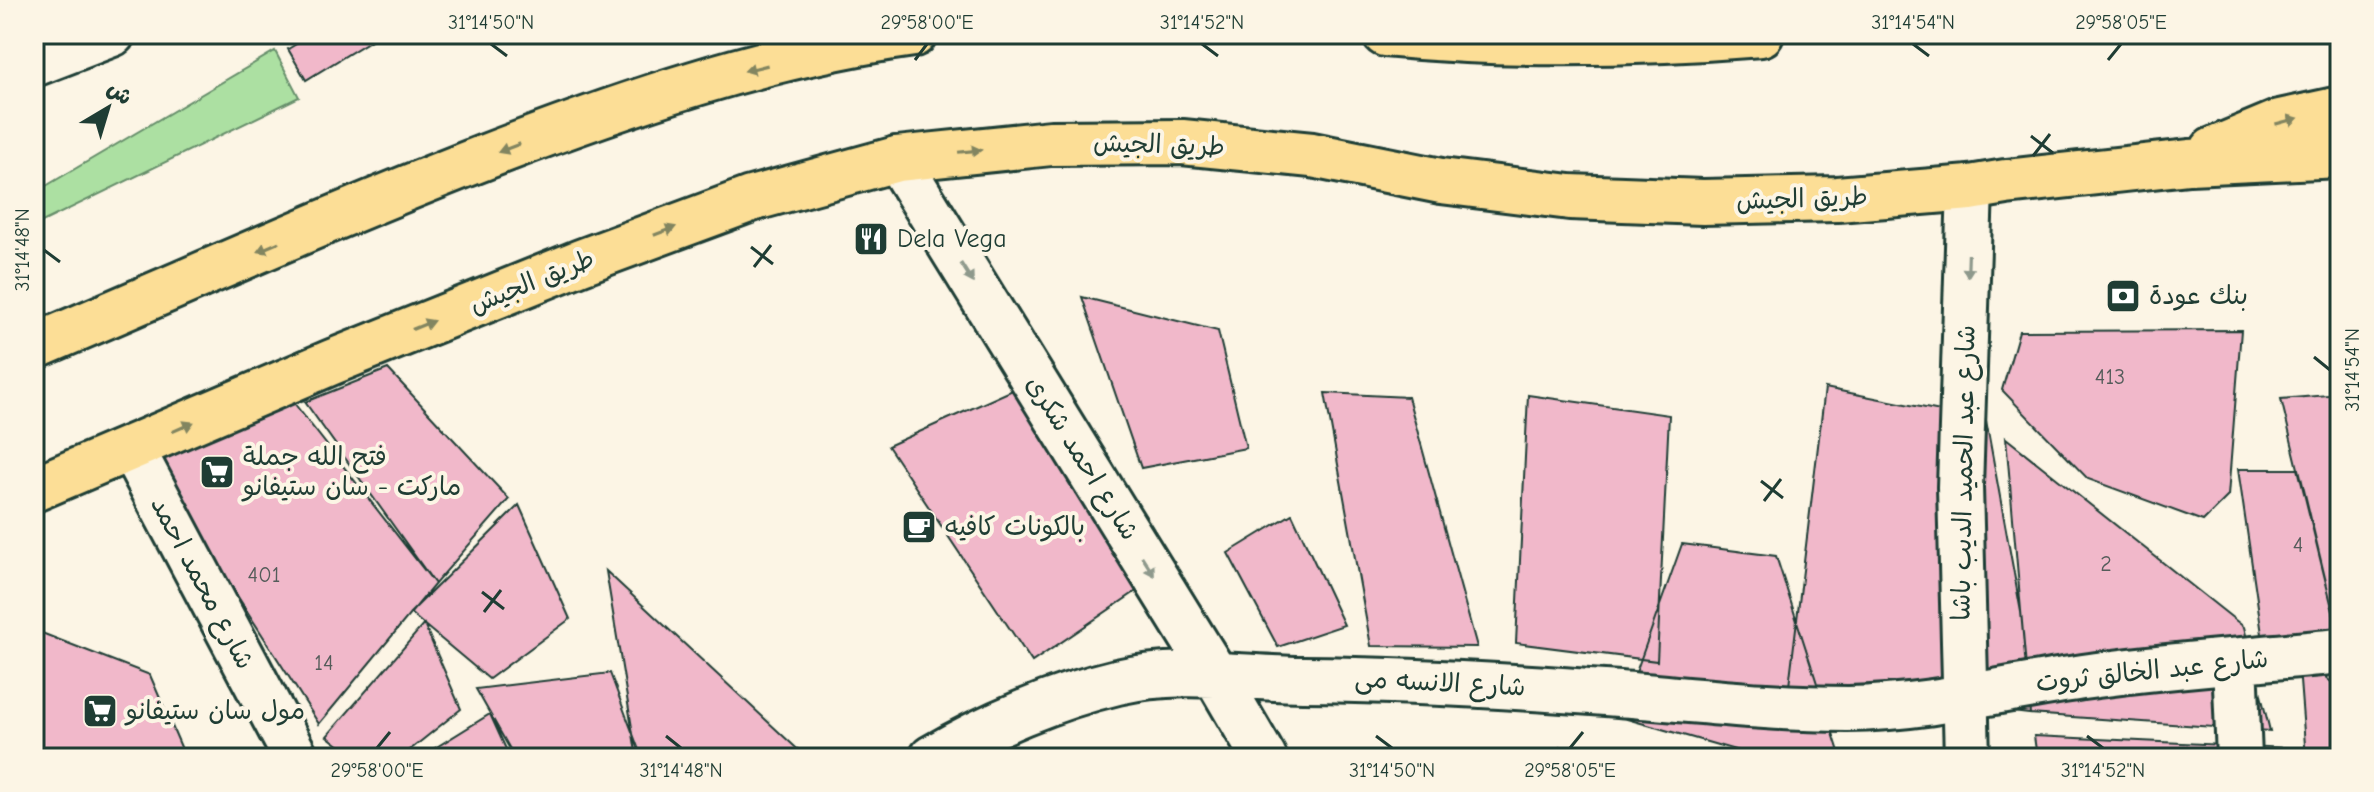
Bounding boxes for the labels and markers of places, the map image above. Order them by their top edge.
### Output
restaurant icon: Dela Vega [852,220,890,258]
place label: Dela Vega [897,224,1007,254]
bank icon: بنك عودة [2104,277,2142,315]
place label: بنك عودة [2149,281,2248,311]
place label: فتح الله جملة ماركت - سان ستيفانو [241,442,461,502]
supermarket icon: فتح الله جملة ماركت - سان ستيفانو [198,453,236,491]
cafe icon: بالكونات كافيه [900,508,938,546]
place label: بالكونات كافيه [945,512,1085,542]
supermarket icon: مول سان ستيفانو [81,692,119,730]
place label: مول سان ستيفانو [124,696,305,726]

